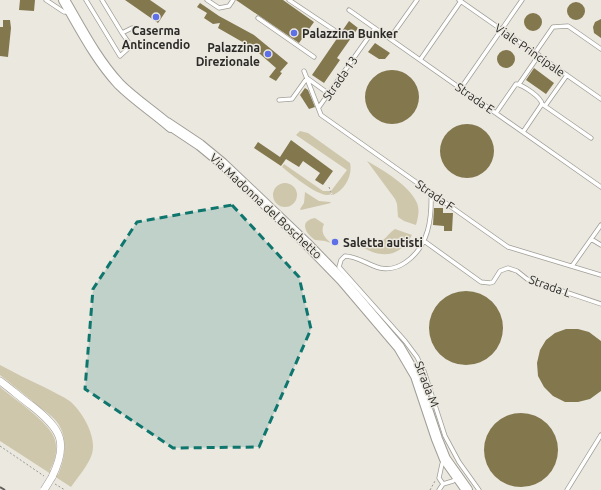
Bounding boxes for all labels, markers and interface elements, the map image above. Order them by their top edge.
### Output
marker: Caserma Antincendio [151,12,161,22]
street label: Viale Principale [492,21,568,79]
place label: Caserma Antincendio [122,24,190,51]
place label: Palazzina Bunker [302,27,398,40]
marker: Palazzina Bunker [289,28,299,38]
place label: Palazzina Direzionale [196,41,260,68]
marker: Palazzina Direzionale [263,49,273,59]
street label: Strada 13 [320,53,360,103]
street label: Strada E [453,80,497,116]
street label: Via Madonna del Boschetto [207,151,325,261]
street label: Strada F [413,177,457,213]
place label: Saletta autisti [343,236,423,249]
marker: Saletta autisti [330,237,340,247]
street label: Strada L [527,272,573,300]
street label: Strada M [412,359,442,409]

